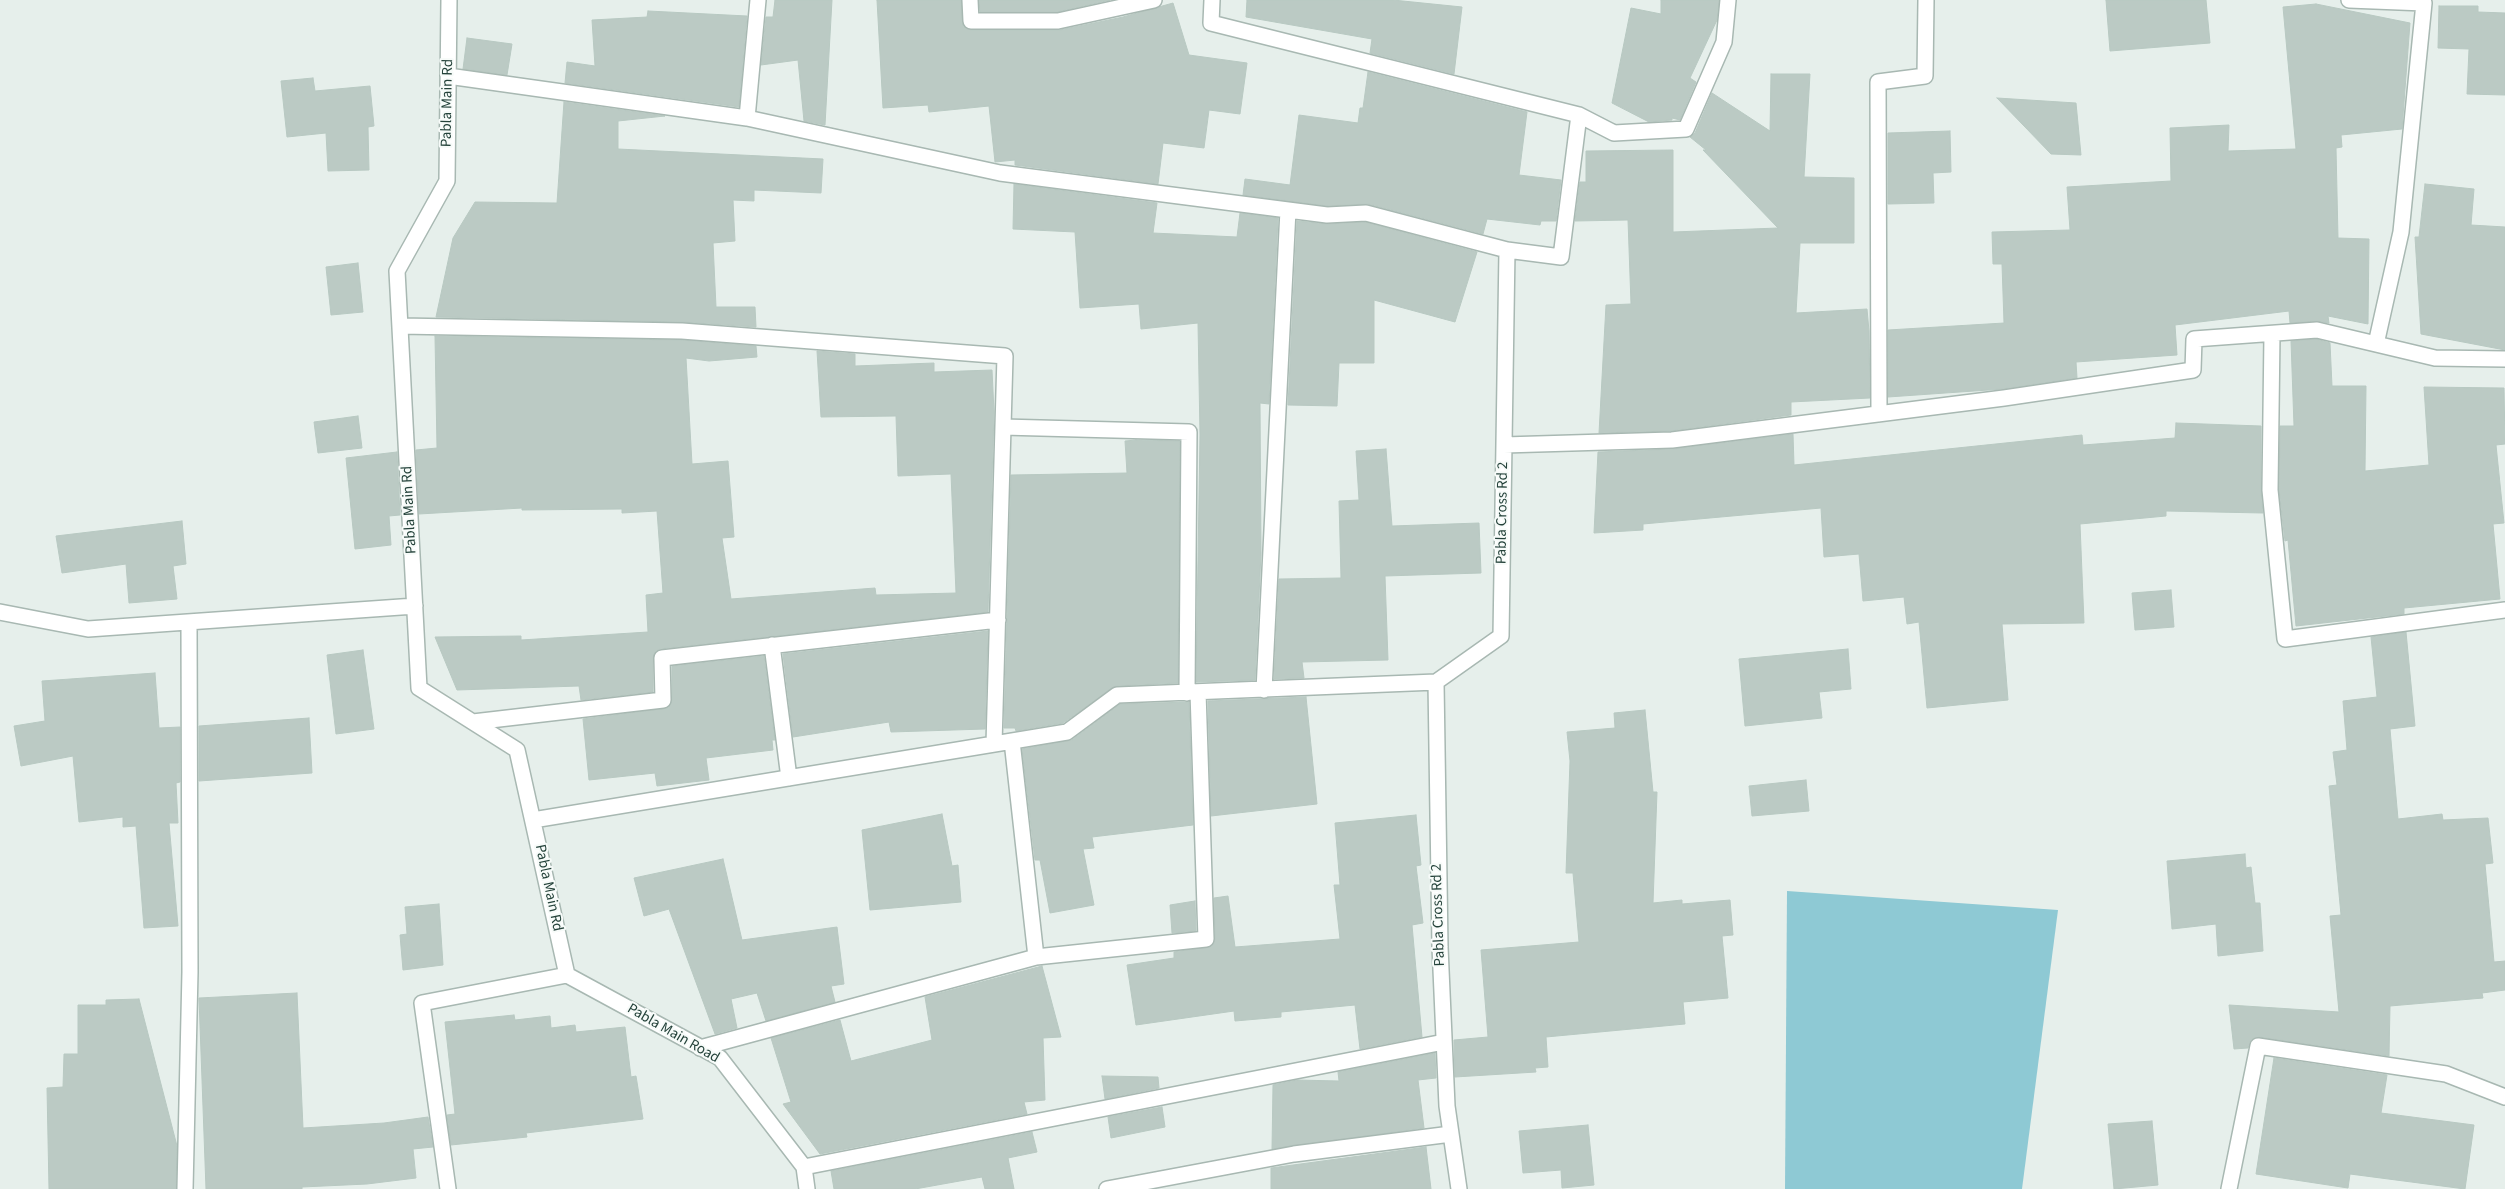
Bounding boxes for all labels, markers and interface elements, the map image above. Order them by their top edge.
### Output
street label: Pabla Main Rd [438,59,458,147]
street label: Pabla Cross Rd 2 [1493,462,1513,564]
street label: Pabla Main Rd [399,466,421,554]
street label: Pabla Main Rd [530,843,566,933]
street label: Pabla Cross Rd 2 [1428,863,1450,967]
street label: Pabla Main Road [624,1000,722,1068]

